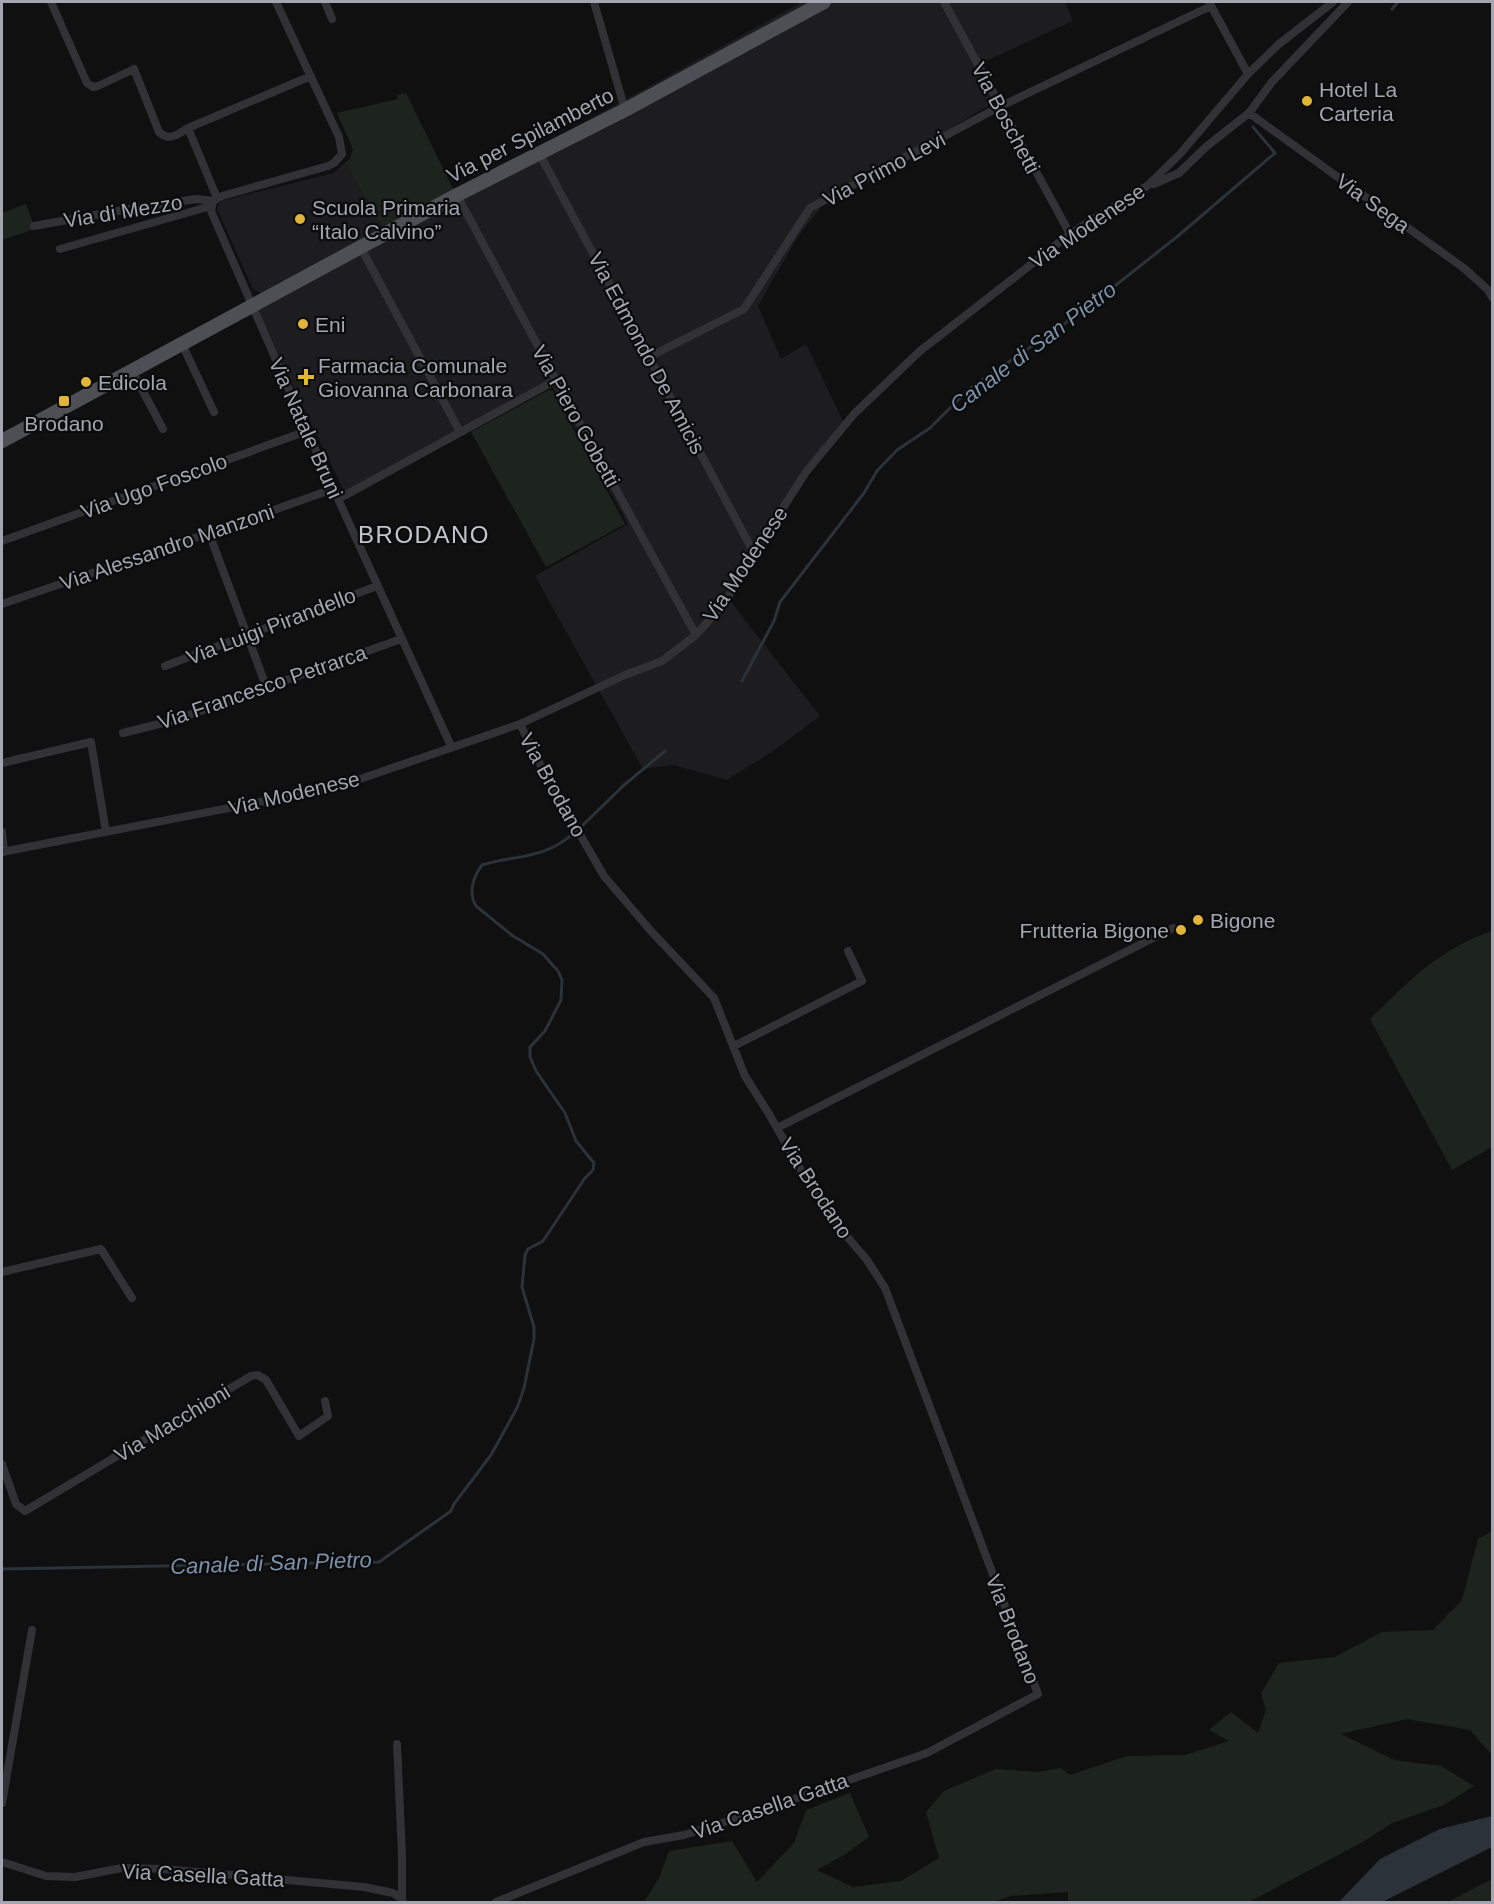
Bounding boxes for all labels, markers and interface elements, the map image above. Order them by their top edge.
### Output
street label: Via Boschetti [967,59,1045,177]
place label: Hotel La Carteria [1319,78,1398,125]
street label: Via per Spilamberto [443,83,617,187]
marker: Hotel La Carteria [1300,94,1314,108]
street label: Via Primo Levi [819,127,949,211]
street label: Via Sega [1332,169,1414,237]
street label: Via Modenese [1025,179,1149,273]
street label: Via di Mezzo [62,190,184,232]
place label: Scuola Primaria “Italo Calvino” [312,196,461,243]
marker: Scuola Primaria “Italo Calvino” [293,212,307,226]
street label: Via Edmondo De Amicis [584,248,710,458]
water label: Canale di San Pietro [945,276,1121,418]
place label: Eni [315,313,345,336]
marker: Eni [296,317,310,331]
street label: Via Piero Gobetti [528,341,624,491]
street label: Via Natale Bruni [265,354,347,502]
place label: Farmacia Comunale Giovanna Carbonara [318,354,513,401]
marker: Farmacia Comunale Giovanna Carbonara [299,370,313,384]
place label: Edicola [98,371,167,394]
marker: Edicola [79,375,93,389]
marker: Brodano [57,394,71,408]
place label: Brodano [24,412,104,435]
street label: Via Ugo Foscolo [78,449,230,523]
street label: Via Alessandro Manzoni [57,500,277,594]
street label: Via Modenese [698,502,792,626]
district label: BRODANO [358,521,490,548]
street label: Via Luigi Pirandello [183,583,359,669]
street label: Via Francesco Petrarca [155,640,370,734]
street label: Via Brodano [515,729,591,841]
street label: Via Modenese [226,767,362,819]
place label: Bigone [1210,909,1275,932]
marker: Bigone [1191,913,1205,927]
place label: Frutteria Bigone [1020,919,1169,942]
marker: Frutteria Bigone [1174,923,1188,937]
street label: Via Brodano [775,1133,857,1243]
street label: Via Macchioni [110,1380,234,1466]
water label: Canale di San Pietro [170,1547,372,1579]
street label: Via Brodano [982,1571,1044,1687]
street label: Via Casella Gatta [689,1768,851,1843]
street label: Via Casella Gatta [121,1859,285,1891]

